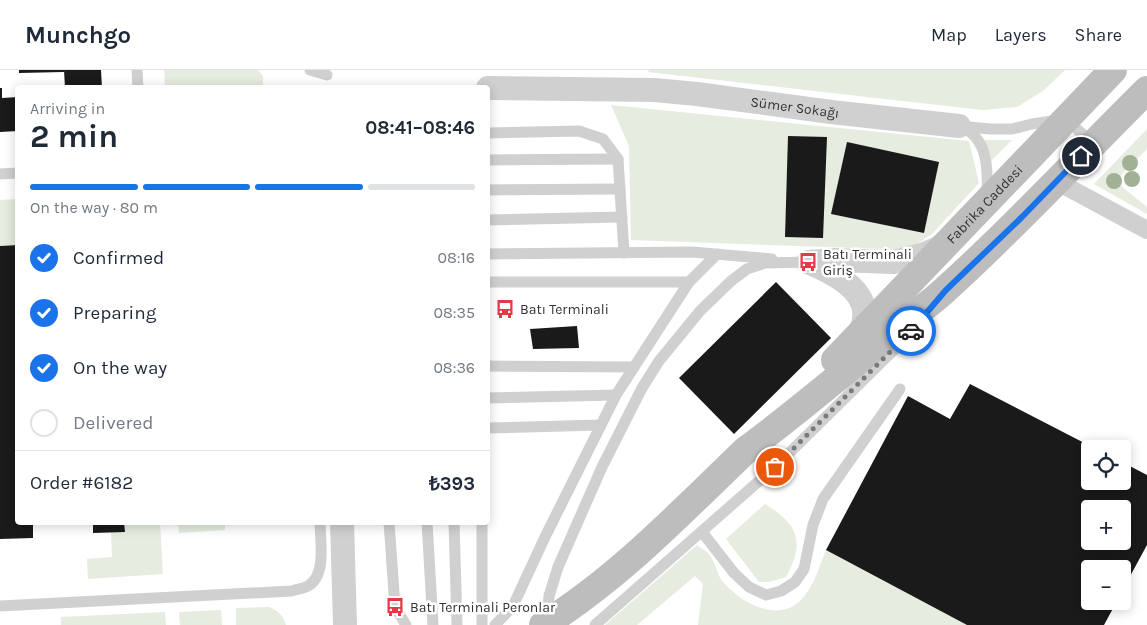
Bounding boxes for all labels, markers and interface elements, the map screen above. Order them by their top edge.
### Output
text: Munchgo [25,21,131,49]
text: Map [931,24,967,46]
text: Layers [995,24,1047,46]
text: Share [1075,24,1122,46]
street label: Sümer Sokağı [749,93,840,122]
text: Arriving in [30,99,105,118]
text: 08:41–08:46 [365,117,475,139]
text: 2 min [30,118,118,155]
pin [1060,135,1102,177]
icon: home [1067,142,1095,170]
street label: Fabrika Caddesi [943,161,1027,247]
text: On the way · 80 m [30,198,158,217]
icon: check [30,244,58,272]
place label: Batı Terminali Giriş [823,246,912,279]
text: Confirmed [73,247,164,269]
text: 08:16 [438,248,475,267]
bus stop icon: Batı Terminali Giriş [797,251,819,273]
bus stop icon: Batı Terminali [494,298,516,320]
icon: check [30,299,58,327]
place label: Batı Terminali [520,301,609,318]
text: Preparing [73,302,156,324]
text: 08:35 [434,303,475,322]
courier [886,306,936,356]
icon: car [897,317,925,345]
icon: check [30,354,58,382]
text: On the way [73,357,167,379]
text: 08:36 [433,358,475,377]
text: Delivered [73,412,153,434]
map controls [1081,440,1131,610]
button: locate [1081,440,1131,490]
pin [754,446,796,488]
icon: bag [761,453,789,481]
text: Order #6182 [30,472,133,494]
text: ₺393 [429,473,475,495]
button: + [1081,500,1131,550]
button: − [1081,560,1131,610]
bus stop icon: Batı Terminali Peronlar [384,596,406,618]
place label: Batı Terminali Peronlar [410,599,556,616]

